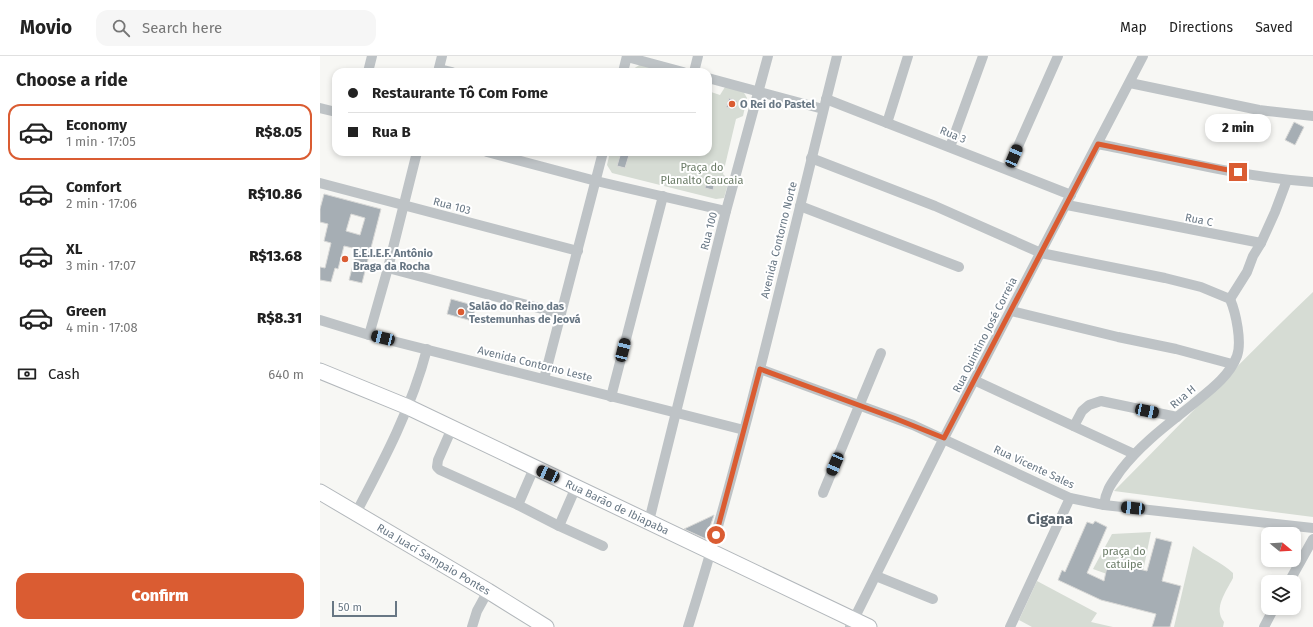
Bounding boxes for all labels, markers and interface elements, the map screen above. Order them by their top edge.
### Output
search box [96,10,376,46]
text: Movio [20,16,72,39]
icon: search [110,17,132,39]
text: Search here [142,19,222,37]
text: Map [1120,19,1147,36]
text: Directions [1169,19,1233,36]
text: Saved [1255,19,1293,36]
text: Choose a ride [16,69,128,91]
text: Restaurante Tô Com Fome [372,84,548,102]
place label: O Rei do Pastel [740,98,816,111]
marker: O Rei do Pastel [727,99,737,109]
icon: car [18,114,54,150]
callout: 2 min [1205,114,1271,142]
text: Economy [66,116,127,134]
text: 2 min [1222,120,1254,135]
text: R$8.05 [255,123,302,141]
text: Rua B [372,123,411,141]
street label: Rua 3 [938,124,968,146]
text: 1 min · 17:05 [66,134,136,149]
car [1004,143,1024,169]
park label: Praça do Planalto Caucaia [661,161,743,187]
route end [1229,163,1247,181]
icon: car [18,176,54,212]
text: Comfort [66,178,122,196]
street label: Avenida Contorno Norte [758,180,800,300]
text: R$10.86 [248,185,302,203]
street label: Rua 103 [432,195,472,217]
text: 2 min · 17:06 [66,196,137,211]
street label: Rua 100 [698,211,720,251]
street label: Rua C [1184,211,1214,229]
icon: car [18,238,54,274]
text: XL [66,240,82,258]
text: R$13.68 [249,247,302,265]
place label: E.E.I.E.F. Antônio Braga da Rocha [353,247,434,273]
marker: E.E.I.E.F. Antônio Braga da Rocha [340,254,350,264]
text: 3 min · 17:07 [66,258,136,273]
street label: Rua Quintino José Correia [950,275,1020,395]
icon: car [18,300,54,336]
place label: Salão do Reino das Testemunhas de Jeová [469,300,581,326]
text: Green [66,302,106,320]
marker: Salão do Reino das Testemunhas de Jeová [456,307,466,317]
text: R$8.31 [257,309,302,327]
text: 4 min · 17:08 [66,320,138,335]
car [370,329,396,347]
car [614,337,632,363]
street label: Avenida Contorno Leste [476,343,594,385]
icon: cash [16,363,38,385]
text: Cash [48,365,80,383]
text: 640 m [268,367,304,382]
street label: Rua H [1168,383,1198,411]
car [1134,403,1160,419]
street label: Rua Vicente Sales [992,443,1076,491]
car [825,451,845,477]
car [535,464,561,484]
street label: Rua Barão de Ibiapaba [563,477,671,537]
car [1120,501,1146,515]
district label: Cigana [1027,510,1073,528]
street label: Rua Juací Sampaio Pontes [375,521,493,597]
route start [707,526,725,544]
north arrow [1261,527,1301,567]
map controls [1261,527,1301,615]
park label: praça do catuipe [1102,545,1146,571]
button: Confirm [16,573,304,619]
button: layers [1261,575,1301,615]
scale bar [332,599,397,618]
text: 50 m [338,601,362,614]

